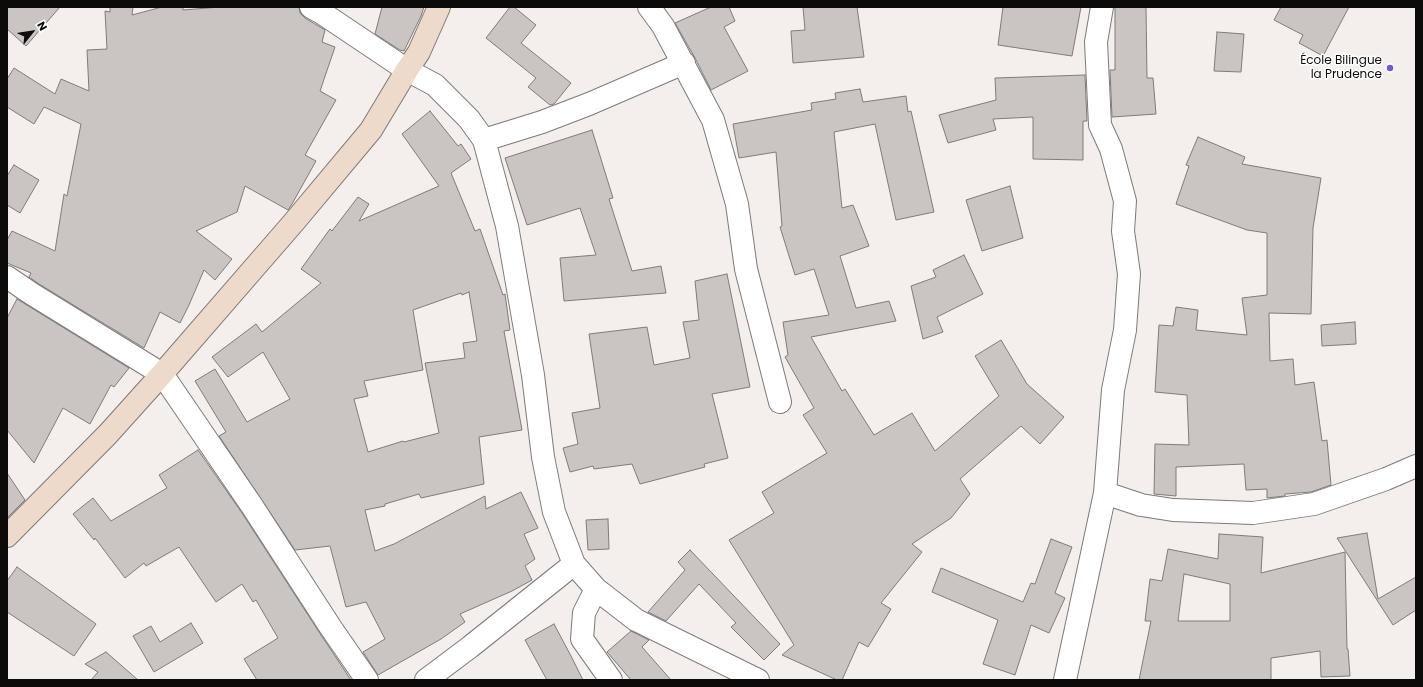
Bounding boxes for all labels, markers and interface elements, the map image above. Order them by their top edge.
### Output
north arrow [12,12,52,52]
text: N [33,18,51,34]
place label: École Bilingue la Prudence [1300,54,1382,82]
marker: École Bilingue la Prudence [1385,63,1395,73]

